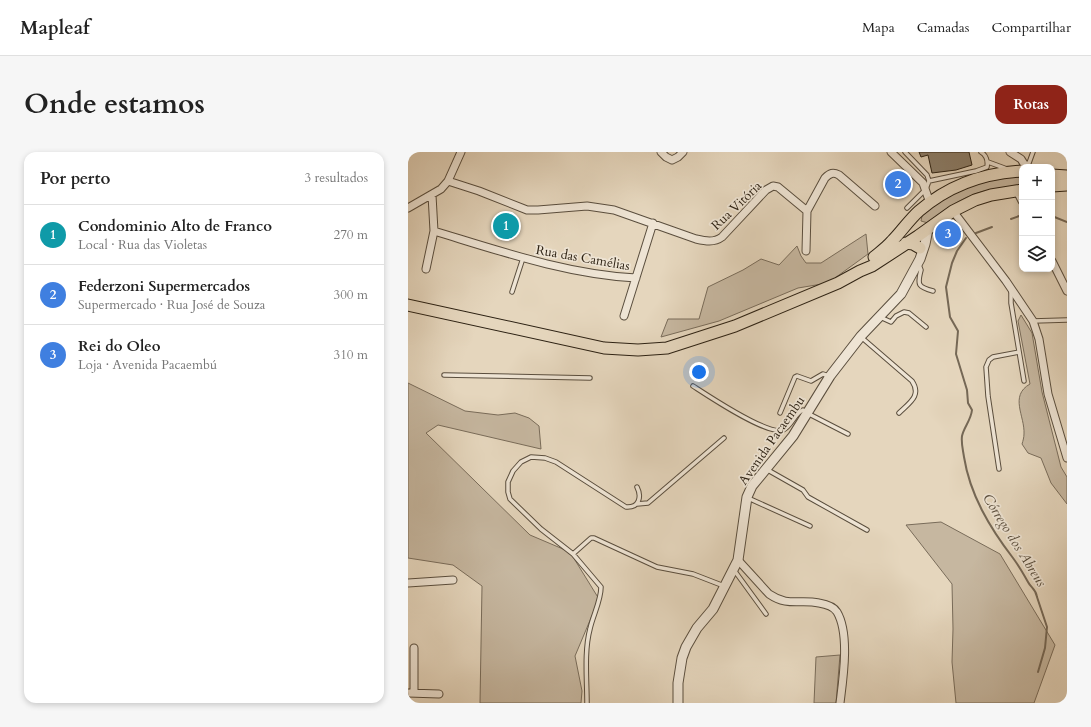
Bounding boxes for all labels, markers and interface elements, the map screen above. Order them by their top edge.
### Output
text: Mapleaf [20,15,90,41]
text: Mapa [862,18,895,37]
text: Camadas [917,18,970,37]
text: Compartilhar [992,18,1071,37]
text: Onde estamos [24,85,205,123]
button: Rotas [995,85,1067,124]
map controls [1019,164,1055,272]
button: + [1019,164,1055,200]
text: Por perto [40,167,110,190]
text: 3 resultados [304,169,368,187]
pin: 2 [885,169,911,199]
street label: Rua Vitória [708,177,766,234]
button: − [1019,200,1055,236]
pin: 1 [493,211,519,241]
text: Condominio Alto de Franco [78,216,272,236]
pin: 3 [935,219,961,249]
text: 1 [50,226,56,244]
text: 270 m [334,226,368,244]
text: Local · Rua das Violetas [78,236,207,254]
button: layers [1019,236,1055,272]
street label: Rua das Camélias [534,241,631,275]
text: Federzoni Supermercados [78,276,250,296]
text: 2 [50,286,56,304]
text: 300 m [334,286,368,304]
text: Supermercado · Rua José de Souza [78,296,265,314]
text: Rei do Oleo [78,336,161,356]
text: 3 [50,346,56,364]
text: 310 m [334,346,368,364]
text: Loja · Avenida Pacaembú [78,356,217,374]
your location [689,362,709,382]
street label: Avenida Pacaembu [734,393,809,489]
water label: Córrego dos Abreus [978,490,1051,591]

